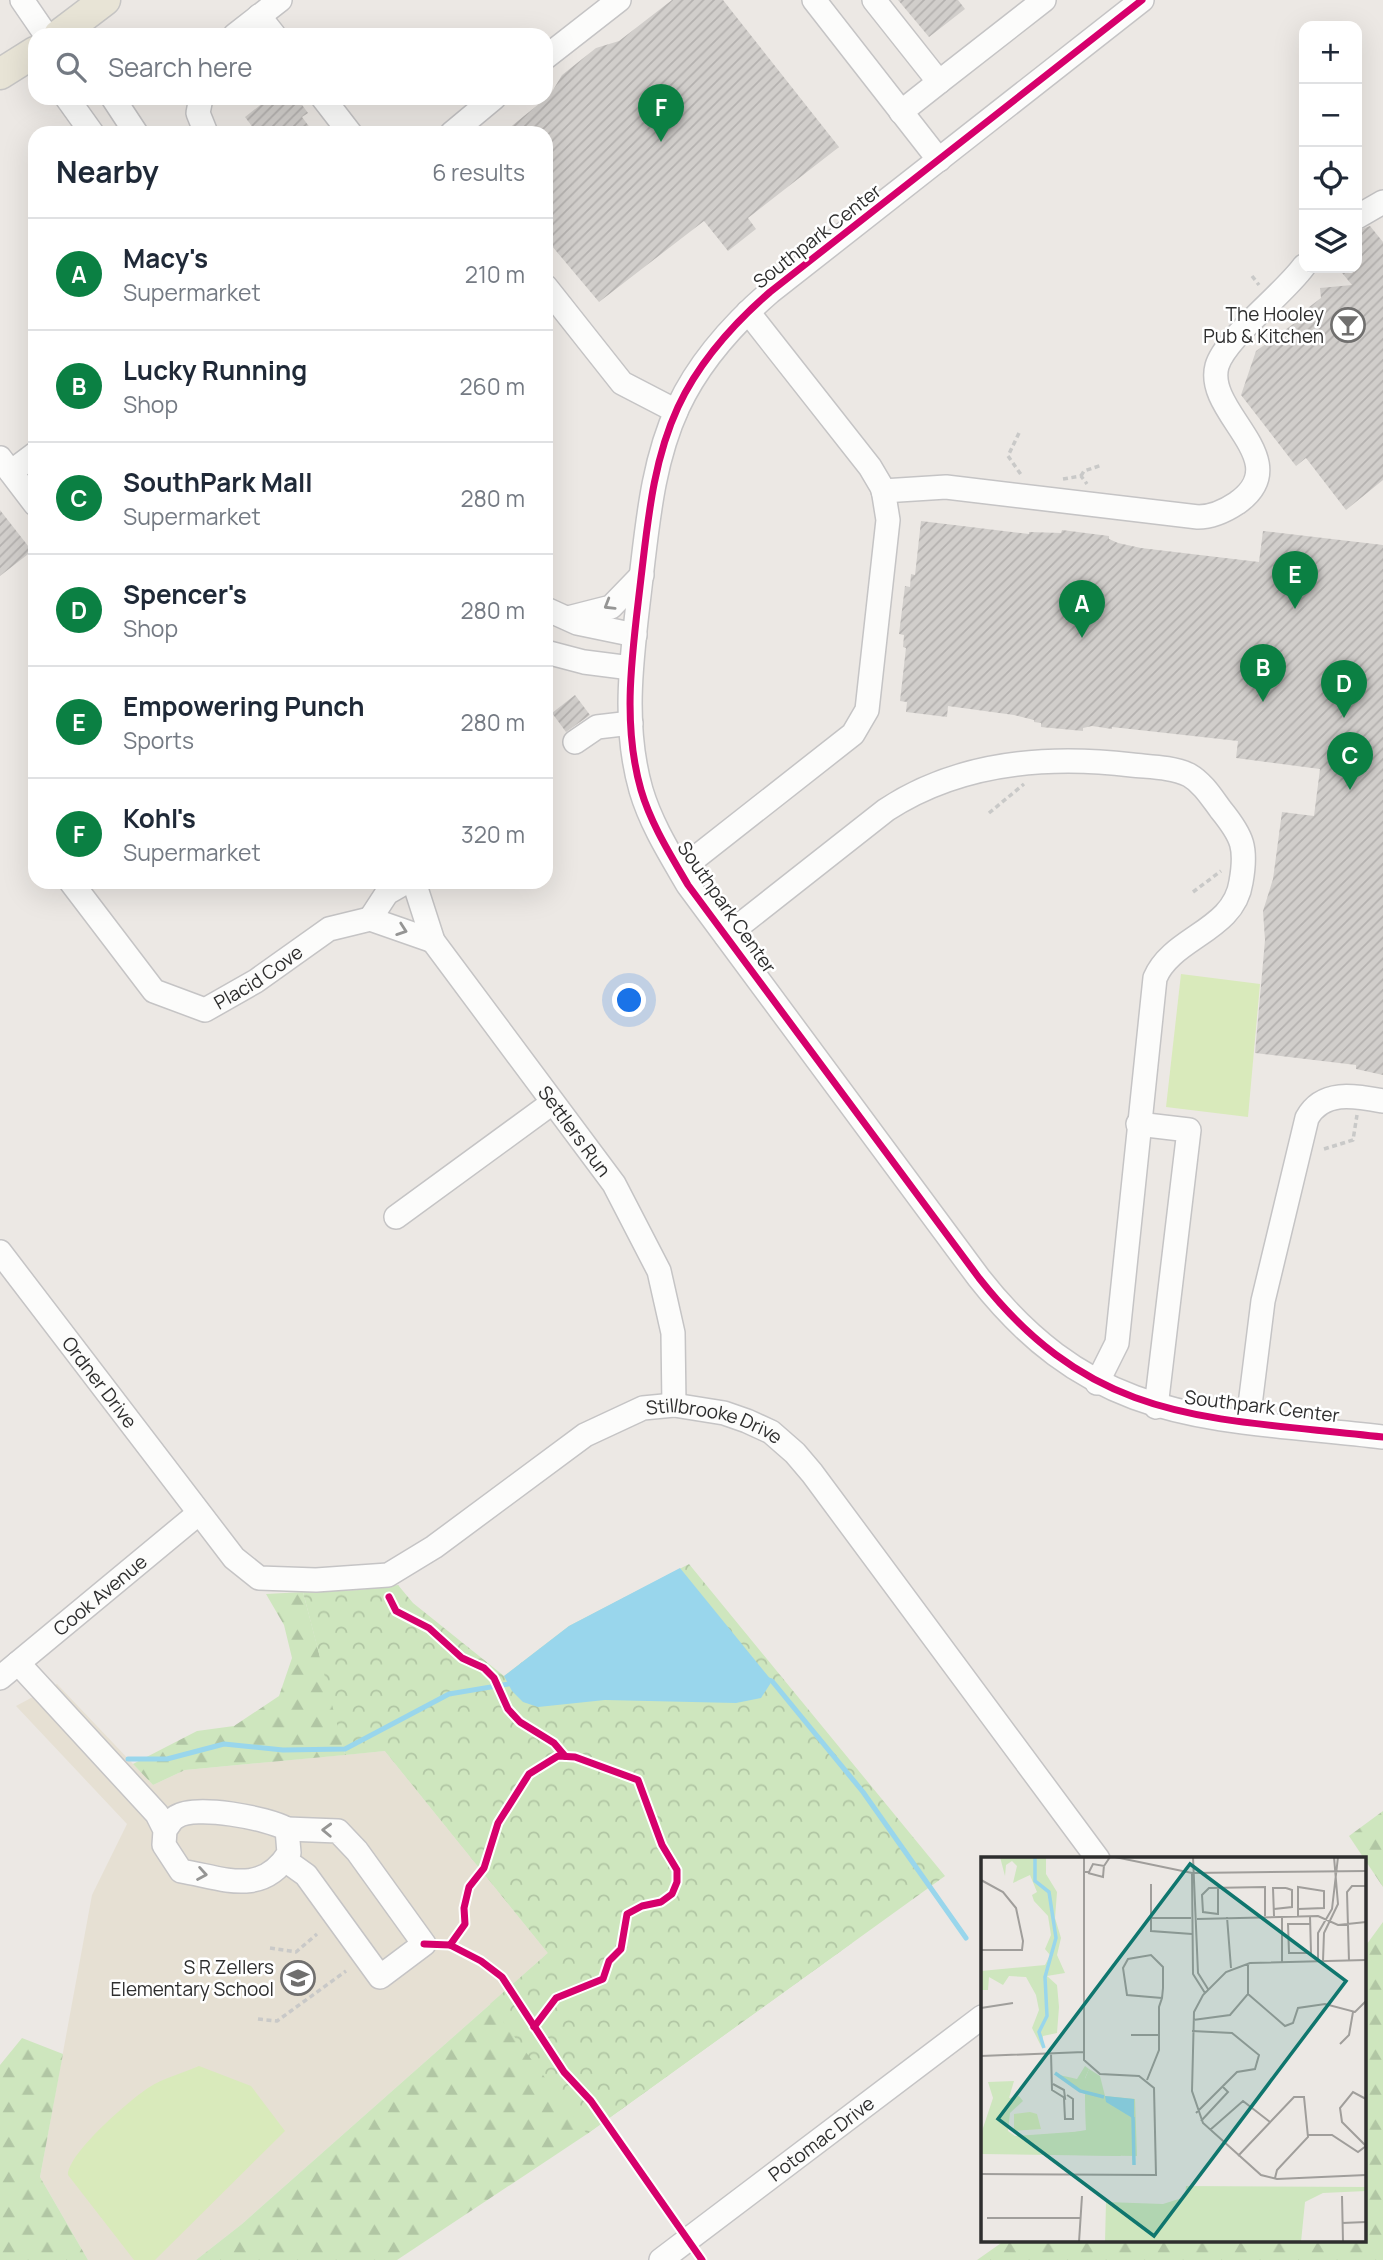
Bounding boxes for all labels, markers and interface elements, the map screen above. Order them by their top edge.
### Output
map controls [1299,21,1362,273]
button: + [1299,21,1362,84]
search box [28,28,553,105]
icon: search [52,48,90,86]
text: Search here [108,49,253,85]
pin: F [638,84,684,142]
button: − [1299,84,1362,147]
button: locate [1299,147,1362,210]
text: Nearby [56,151,159,192]
text: 6 results [432,156,525,188]
street label: Southpark Center [748,178,887,294]
button: layers [1299,210,1362,273]
text: Macy's [123,240,208,276]
text: A [71,258,87,290]
text: 210 m [465,258,525,290]
text: Supermarket [123,276,261,308]
place label: The Hooley Pub & Kitchen [1203,301,1324,349]
bar icon: The Hooley Pub & Kitchen [1329,306,1367,344]
text: Lucky Running [123,352,307,388]
text: B [72,370,86,402]
text: 260 m [459,370,525,402]
text: Shop [123,388,178,420]
text: SouthPark Mall [123,464,313,500]
text: C [71,482,88,514]
text: 280 m [460,482,525,514]
text: Supermarket [123,500,261,532]
pin: E [1272,551,1318,609]
text: Spencer's [123,576,247,612]
pin: A [1059,580,1105,638]
text: D [71,594,87,626]
text: 280 m [460,594,525,626]
one-way arrow [604,597,617,610]
text: Shop [123,612,178,644]
pin: B [1240,644,1286,702]
pin: D [1321,660,1367,718]
text: Empowering Punch [123,688,364,724]
text: E [72,706,86,738]
text: 280 m [460,706,525,738]
text: Sports [123,724,194,756]
pin: C [1327,732,1373,790]
text: Kohl's [123,800,196,836]
text: F [73,818,85,850]
text: 320 m [461,818,525,850]
text: Supermarket [123,836,261,868]
street label: Southpark Center [672,836,782,978]
one-way arrow [395,922,407,936]
street label: Placid Cove [209,939,308,1015]
your location [612,983,646,1017]
street label: Settlers Run [532,1080,617,1182]
street label: Ordner Drive [56,1331,143,1434]
street label: Southpark Center [1183,1384,1341,1428]
street label: Stillbrooke Drive [645,1392,789,1450]
street label: Cook Avenue [48,1548,152,1642]
one-way arrow [321,1823,332,1838]
inset map [981,1857,1366,2242]
one-way arrow [196,1866,208,1881]
place label: S R Zellers Elementary School [111,1954,274,2002]
school or university icon: S R Zellers Elementary School [279,1959,317,1997]
street label: Potomac Drive [763,2090,880,2187]

